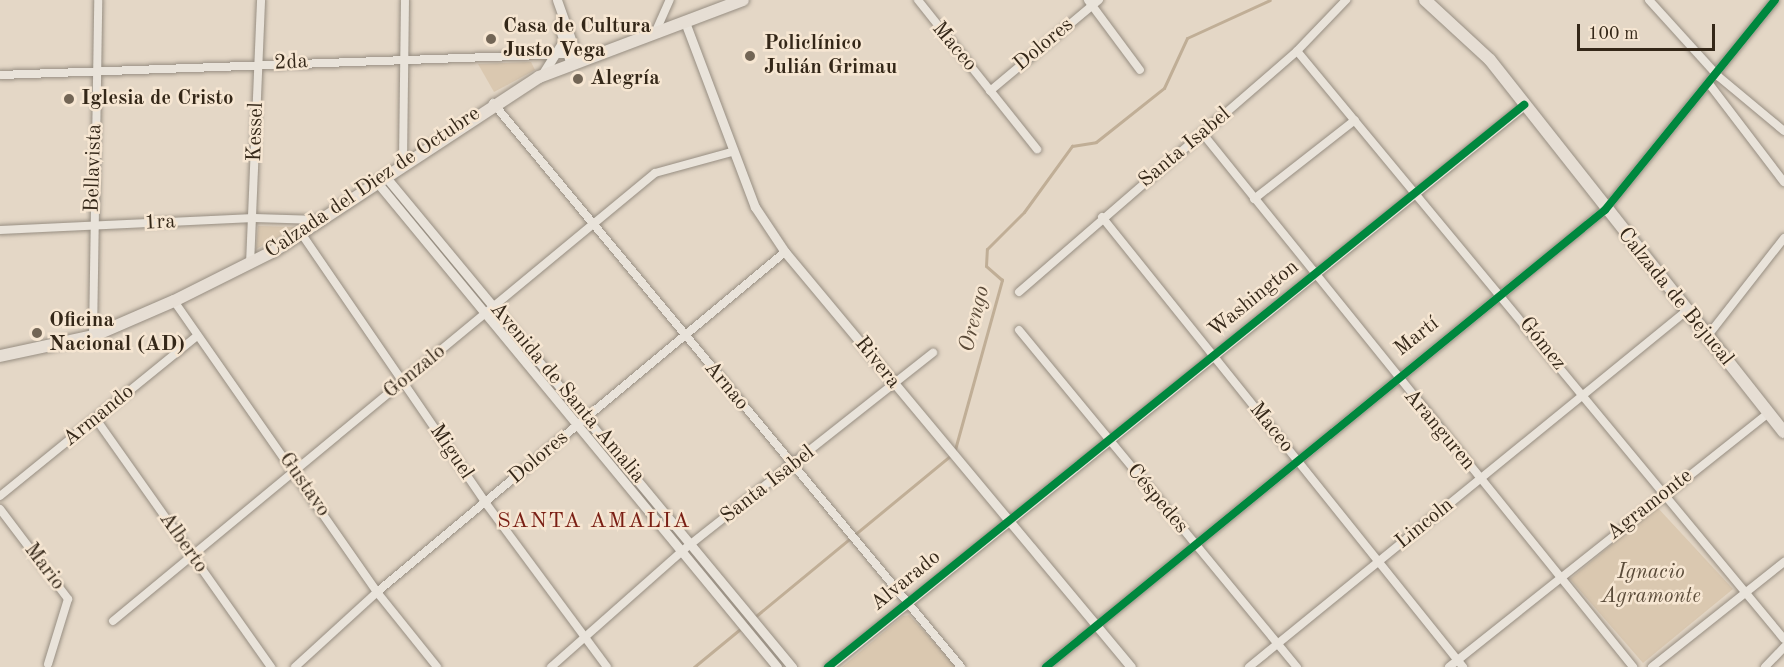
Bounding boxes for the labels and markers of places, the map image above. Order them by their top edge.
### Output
place label: Casa de Cultura Justo Vega [503,14,651,64]
place label: Policlínico Julián Grimau [764,31,897,81]
marker: Casa de Cultura Justo Vega [484,32,498,46]
marker: Policlínico Julián Grimau [741,47,759,65]
place label: Alegría [590,66,660,92]
marker: Alegría [571,72,585,86]
place label: Iglesia de Cristo [81,86,234,112]
marker: Iglesia de Cristo [62,92,76,106]
place label: Oficina Nacional (AD) [49,308,185,358]
marker: Oficina Nacional (AD) [30,326,44,340]

